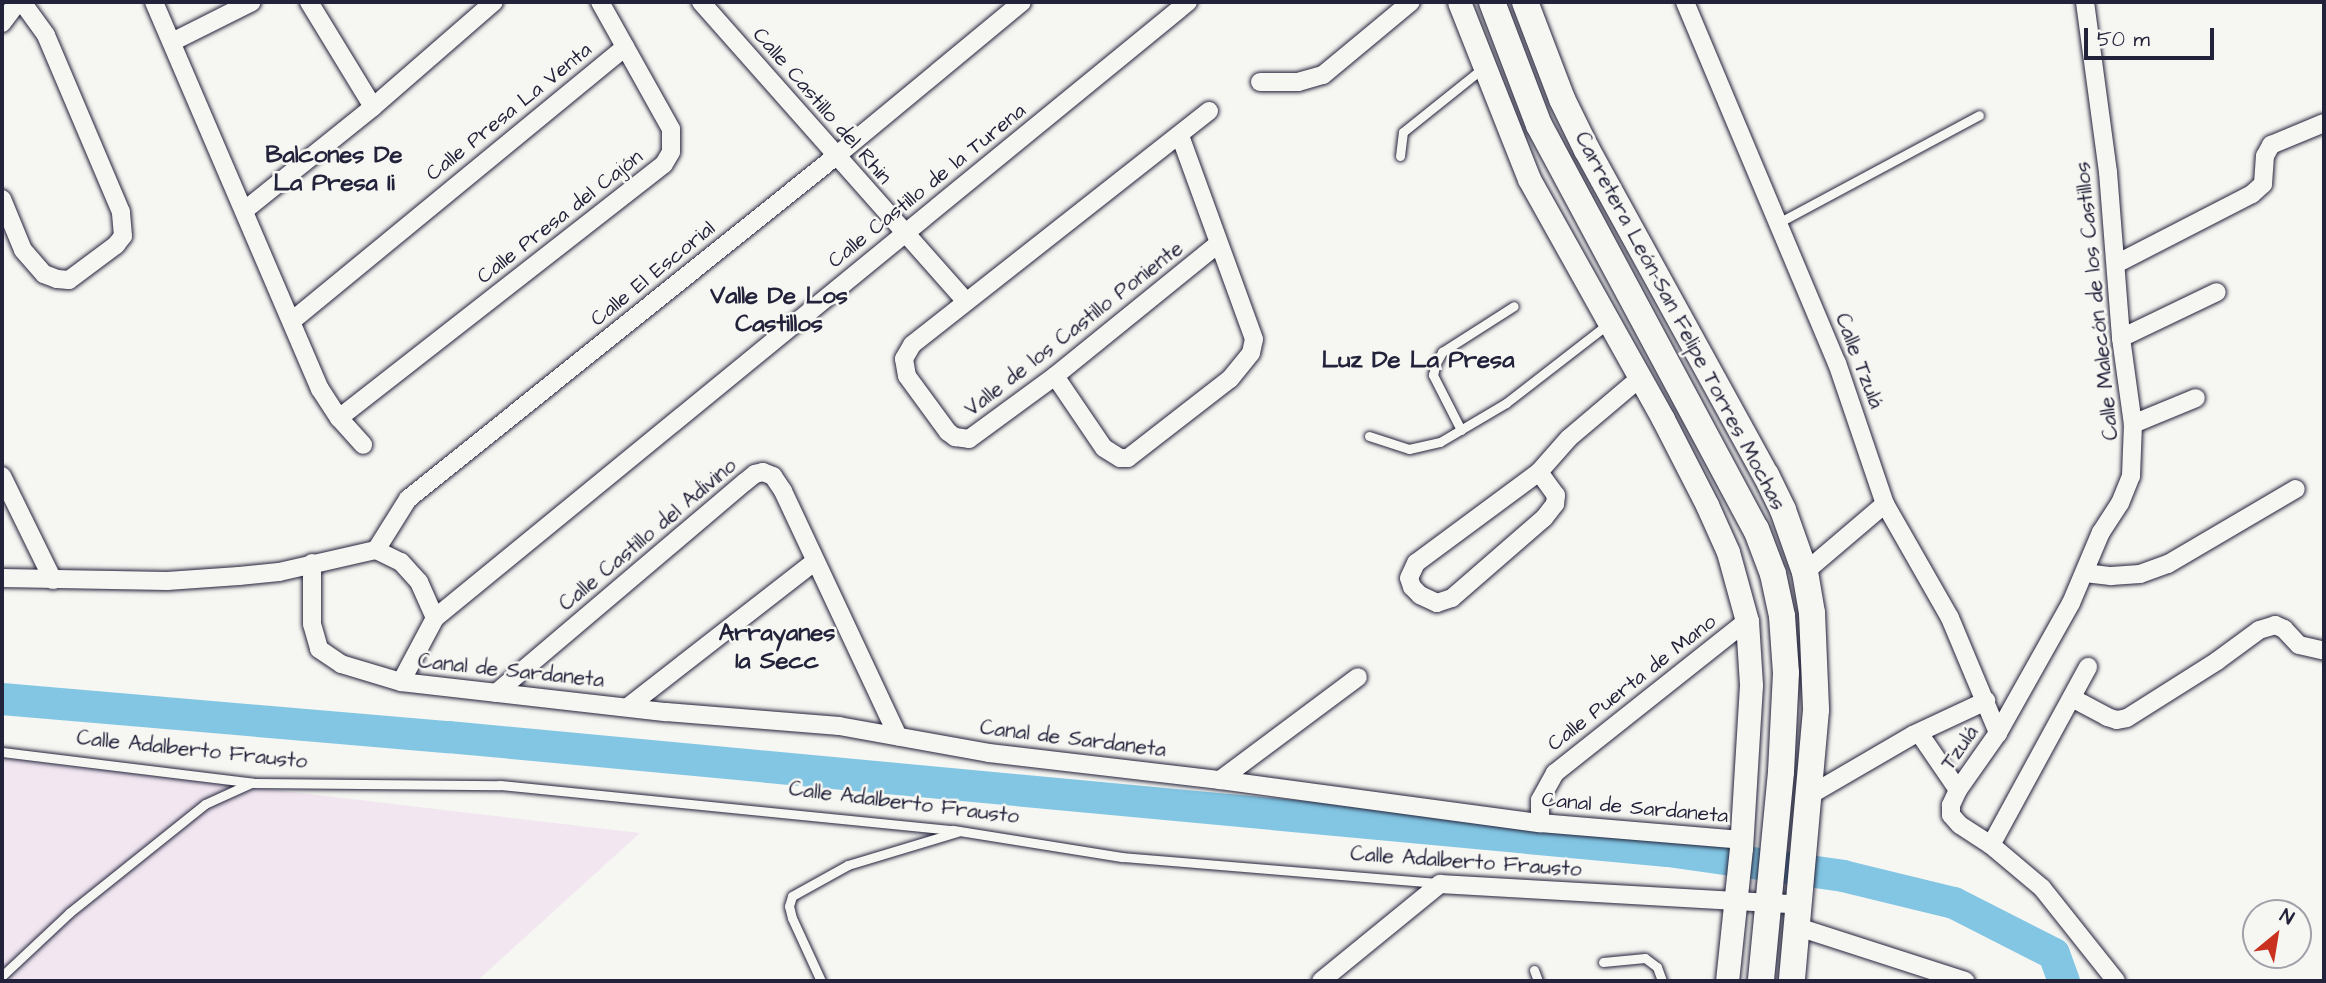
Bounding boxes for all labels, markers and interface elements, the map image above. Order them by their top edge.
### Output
scale bar [2088,14,2218,58]
street label: Calle Castillo del Rhin [747,22,897,190]
text: 50 m [2097,25,2150,54]
street label: Calle Presa La Venta [421,37,597,187]
street label: Calle Castillo de la Turena [823,98,1031,274]
street label: Carretera León-San Felipe Torres Mochas [1569,128,1791,514]
district label: Balcones De La Presa Ii [266,142,402,198]
street label: Calle Presa del Cajón [472,144,648,290]
street label: Calle Malecón de los Castillos [2070,160,2124,442]
street label: Calle El Escorial [586,216,720,332]
street label: Valle de los Castillo Poniente [960,236,1188,422]
district label: Valle De Los Castillos [710,283,848,339]
street label: Calle Tzulá [1829,310,1889,412]
district label: Luz De La Presa [1322,347,1514,375]
street label: Calle Castillo del Adivino [554,453,742,617]
street label: Calle Puerta de Mano [1543,609,1721,757]
district label: Arrayanes 1a Secc [719,620,835,676]
street label: Canal de Sardaneta [417,649,605,693]
street label: Canal de Sardaneta [979,715,1167,763]
street label: Tzulá [1936,721,1984,775]
street label: Calle Adalberto Frausto [75,725,309,775]
street label: Calle Adalberto Frausto [787,776,1021,830]
street label: Canal de Sardaneta [1541,787,1729,829]
street label: Calle Adalberto Frausto [1349,841,1583,883]
north arrow [2242,899,2312,969]
text: N [2275,902,2299,932]

